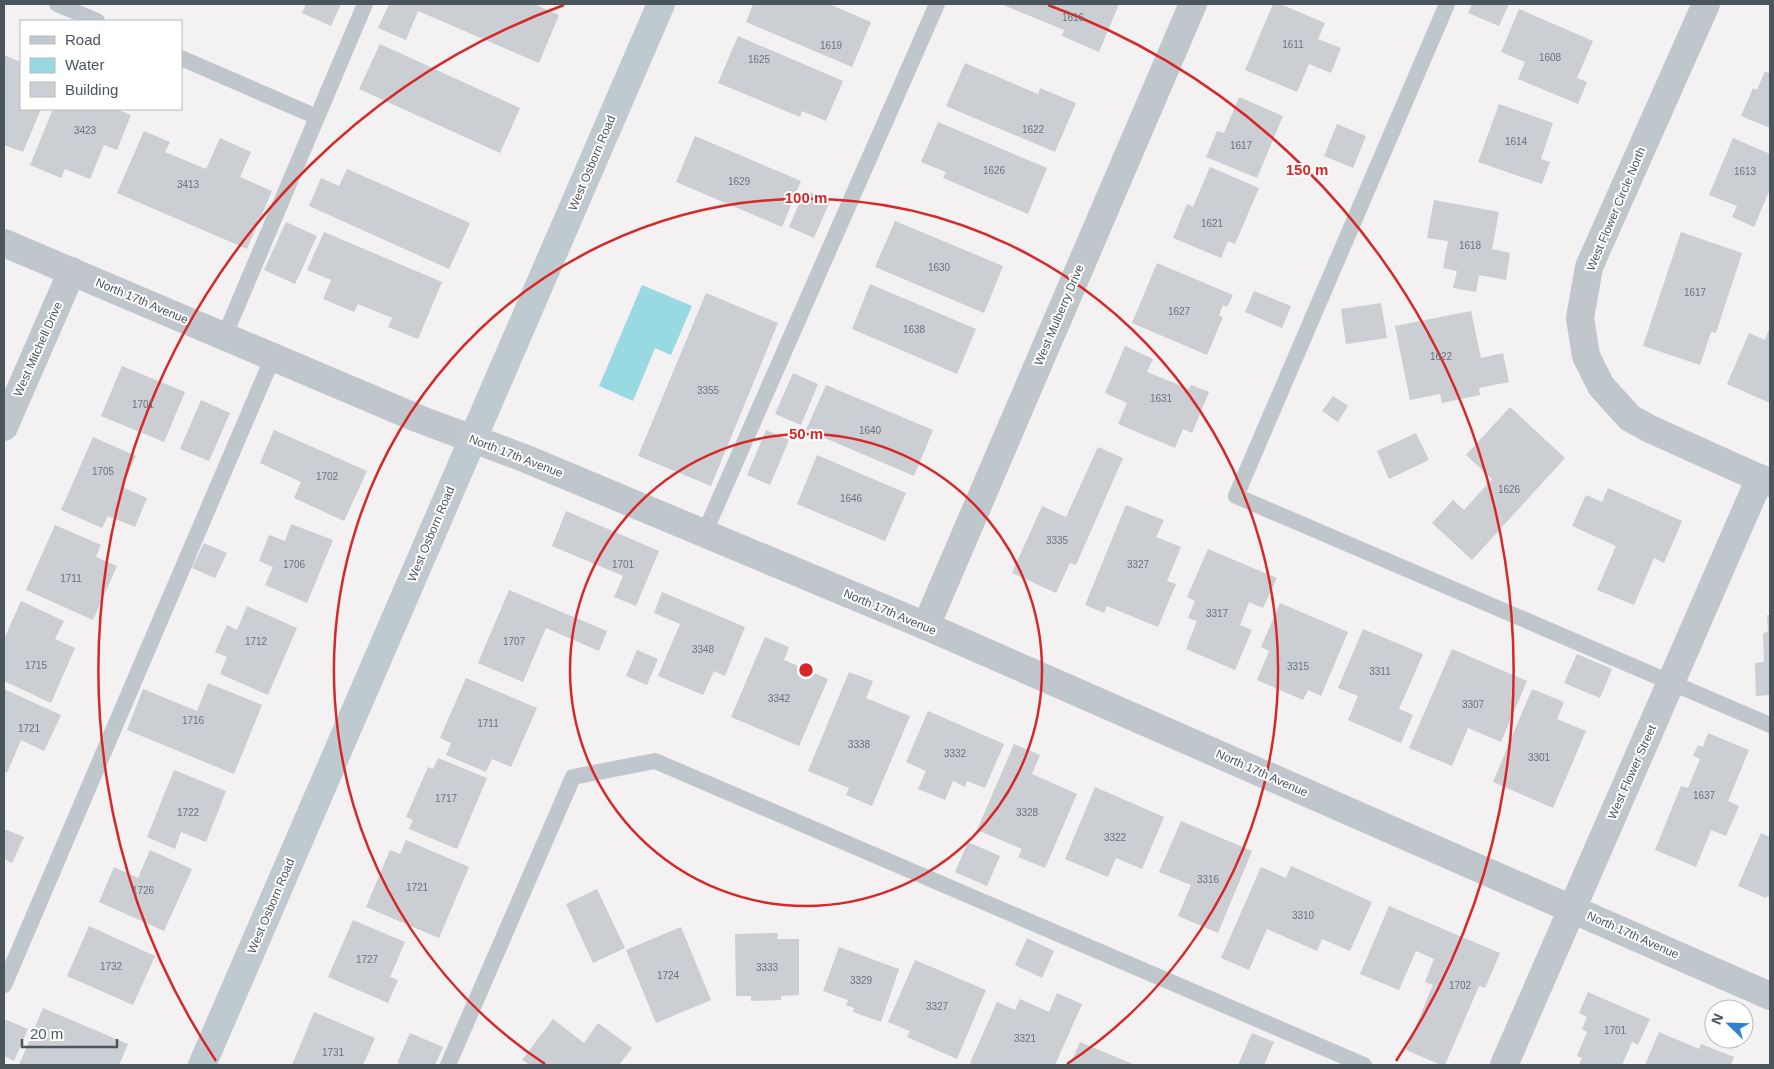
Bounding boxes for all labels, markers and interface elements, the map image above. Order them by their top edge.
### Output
house number: 1616 [1062,12,1085,23]
legend [20,20,182,110]
text: Road [65,31,101,48]
house number: 1611 [1282,39,1304,50]
house number: 1619 [820,40,843,51]
house number: 1608 [1539,52,1562,63]
house number: 1625 [748,54,771,65]
text: Water [65,56,104,73]
text: Building [65,81,118,98]
street label: West Osborn Road [566,113,618,213]
house number: 1622 [1022,124,1045,135]
house number: 3423 [74,125,97,136]
house number: 1614 [1505,136,1528,147]
house number: 1617 [1230,140,1253,151]
street label: West Flower Circle North [1584,145,1648,273]
text: 150 m [1286,161,1328,178]
house number: 1626 [983,165,1006,176]
house number: 1613 [1734,166,1757,177]
house number: 1629 [728,176,751,187]
house number: 3413 [177,179,200,190]
text: 100 m [785,189,827,206]
house number: 1621 [1201,218,1224,229]
house number: 1618 [1459,240,1482,251]
house number: 1630 [928,262,951,273]
street label: West Mulberry Drive [1031,262,1087,368]
street label: North 17th Avenue [94,275,191,327]
house number: 1617 [1684,287,1707,298]
street label: West Mitchell Drive [11,299,65,399]
house number: 1627 [1168,306,1191,317]
house number: 1638 [903,324,926,335]
house number: 1622 [1430,351,1453,362]
house number: 3355 [697,385,720,396]
house number: 1631 [1150,393,1173,404]
house number: 1701 [132,399,155,410]
text: 50 m [789,425,823,442]
house number: 1640 [859,425,882,436]
street label: North 17th Avenue [467,432,565,480]
house number: 1705 [92,466,115,477]
house number: 1702 [316,471,339,482]
street label: West Osborn Road [405,484,457,584]
house number: 1626 [1498,484,1521,495]
house number: 1646 [840,493,863,504]
house number: 3335 [1046,535,1069,546]
house number: 1706 [283,559,306,570]
house number: 1701 [612,559,635,570]
house number: 3327 [1127,559,1150,570]
house number: 1711 [60,573,82,584]
street label: North 17th Avenue [842,586,939,638]
house number: 3317 [1206,608,1229,619]
house number: 1712 [245,636,268,647]
house number: 1707 [503,636,526,647]
house number: 3348 [692,644,715,655]
house number: 1715 [25,660,48,671]
centre of rings [797,661,815,679]
house number: 3315 [1287,661,1310,672]
house number: 3311 [1369,666,1391,677]
house number: 3342 [768,693,791,704]
house number: 3307 [1462,699,1485,710]
house number: 1716 [182,715,205,726]
house number: 1711 [477,718,499,729]
street label: West Flower Street [1605,722,1659,821]
house number: 1721 [18,723,41,734]
house number: 3338 [848,739,871,750]
street label: North 17th Avenue [1214,746,1310,800]
house number: 3332 [944,748,967,759]
house number: 3301 [1528,752,1551,763]
house number: 1637 [1693,790,1716,801]
house number: 1717 [435,793,458,804]
house number: 1722 [177,807,200,818]
house number: 3328 [1016,807,1039,818]
house number: 3322 [1104,832,1127,843]
street label: West Osborn Road [245,856,297,956]
house number: 3316 [1197,874,1220,885]
house number: 1721 [406,882,429,893]
house number: 1726 [132,885,155,896]
street label: North 17th Avenue [1585,908,1681,962]
house number: 3310 [1292,910,1315,921]
house number: 1727 [356,954,379,965]
house number: 1732 [100,961,123,972]
house number: 3333 [756,962,779,973]
house number: 1724 [657,970,680,981]
house number: 3329 [850,975,873,986]
house number: 1702 [1449,980,1472,991]
north arrow [1704,999,1754,1049]
house number: 3327 [926,1001,949,1012]
text: N [1708,1011,1726,1027]
scale bar [22,1016,118,1048]
text: 20 m [30,1025,63,1042]
house number: 1701 [1604,1025,1627,1036]
house number: 3321 [1014,1033,1037,1044]
house number: 1731 [322,1047,345,1058]

